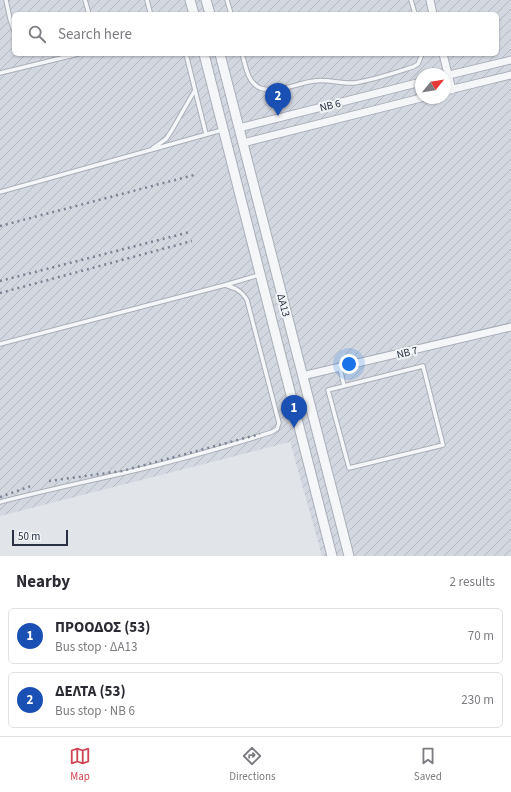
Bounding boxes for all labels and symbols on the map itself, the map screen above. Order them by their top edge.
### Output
north arrow [415,68,451,104]
pin: 2 [265,83,291,116]
street label: ΝΒ 6 [318,96,343,115]
street label: ΔΑ13 [273,292,294,318]
street label: ΝΒ 7 [395,343,419,362]
your location [339,354,359,374]
pin: 1 [281,395,307,428]
scale bar [12,528,68,547]

